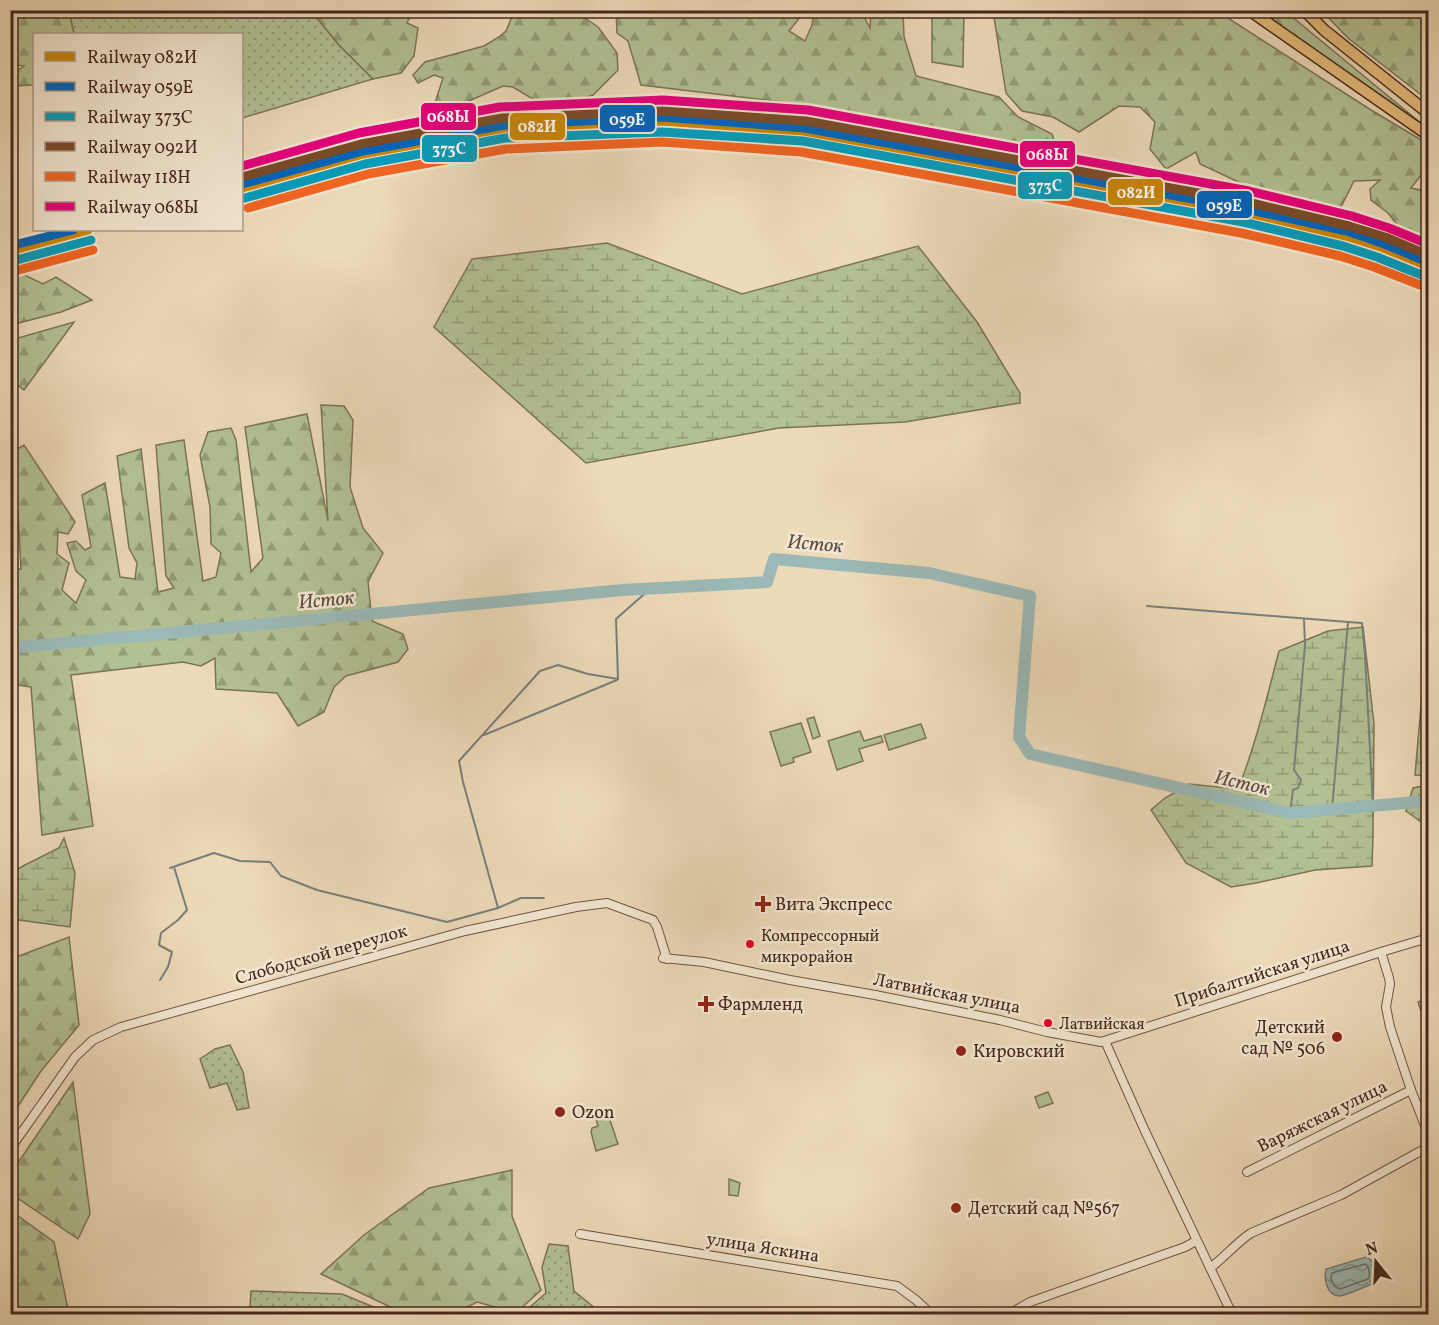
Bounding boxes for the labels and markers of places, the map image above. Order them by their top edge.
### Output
place label: Вита Экспресс [775,893,893,918]
marker: Вита Экспресс [756,897,770,911]
place label: Компрессорный микрорайон [761,926,880,969]
marker: Компрессорный микрорайон [744,938,756,950]
place label: Фармленд [718,993,803,1018]
marker: Фармленд [699,997,713,1011]
place label: Латвийская [1059,1014,1145,1036]
place label: Детский сад № 506 [1241,1016,1325,1062]
marker: Латвийская [1042,1017,1054,1029]
marker: Детский сад № 506 [1330,1030,1344,1044]
place label: Кировский [973,1040,1065,1065]
marker: Кировский [954,1044,968,1058]
place label: Ozon [572,1101,615,1126]
marker: Ozon [553,1105,567,1119]
place label: Детский сад №567 [968,1197,1120,1222]
marker: Детский сад №567 [949,1201,963,1215]

